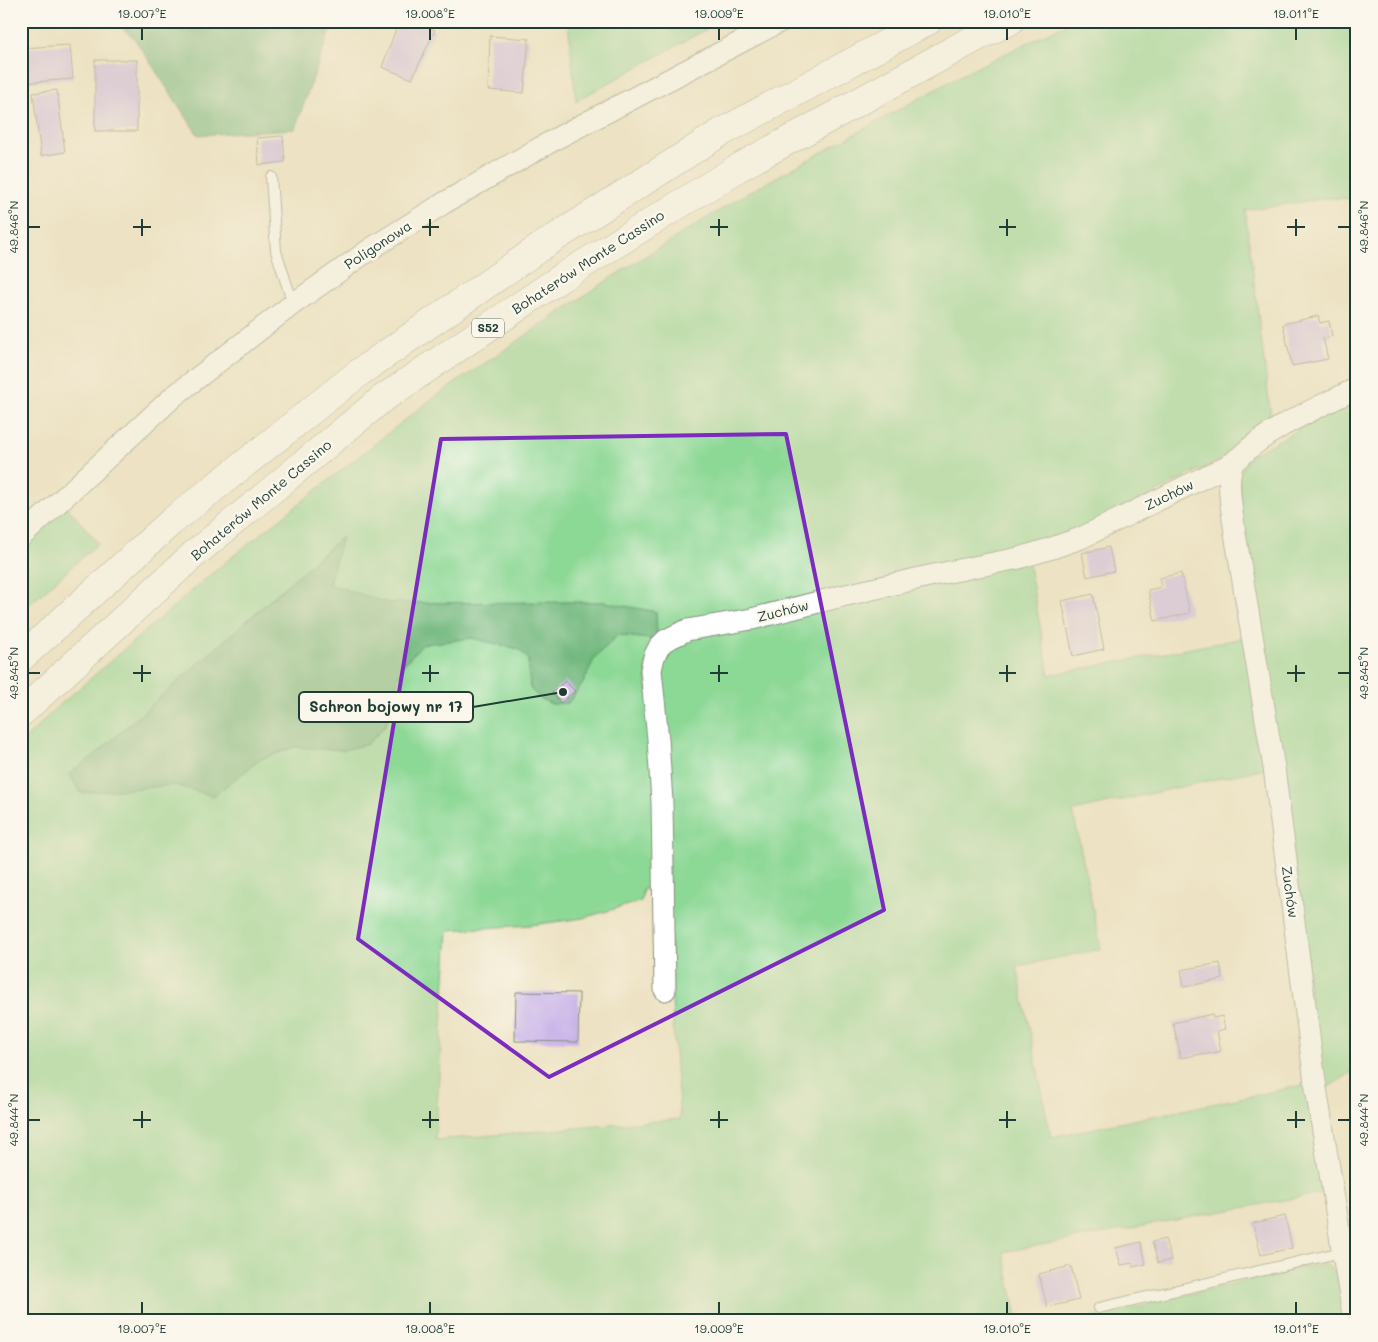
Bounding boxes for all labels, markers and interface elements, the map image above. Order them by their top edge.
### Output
text: 19.007°E [118,5,167,21]
text: 19.008°E [405,5,455,21]
text: 19.009°E [694,5,744,21]
text: 19.010°E [983,5,1031,21]
text: 19.011°E [1273,5,1319,21]
text: 49.846°N [5,201,21,253]
text: 49.846°N [1355,201,1371,253]
street label: Bohaterów Monte Cassino [508,205,668,318]
street label: Poligonowa [340,216,415,273]
road number: S52 [472,318,504,338]
street label: Bohaterów Monte Cassino [186,435,335,564]
street label: Zuchów [1141,475,1196,515]
street label: Zuchów [755,595,811,626]
text: 49.845°N [5,647,21,699]
text: 49.845°N [1355,647,1371,699]
callout: Schron bojowy nr 17 [299,692,473,722]
text: Schron bojowy nr 17 [309,696,463,716]
street label: Zuchów [1277,865,1304,919]
text: 49.844°N [5,1094,21,1146]
text: 49.844°N [1355,1094,1371,1146]
text: 19.007°E [118,1320,167,1336]
text: 19.008°E [405,1320,455,1336]
text: 19.009°E [694,1320,744,1336]
text: 19.010°E [983,1320,1031,1336]
text: 19.011°E [1273,1320,1319,1336]

